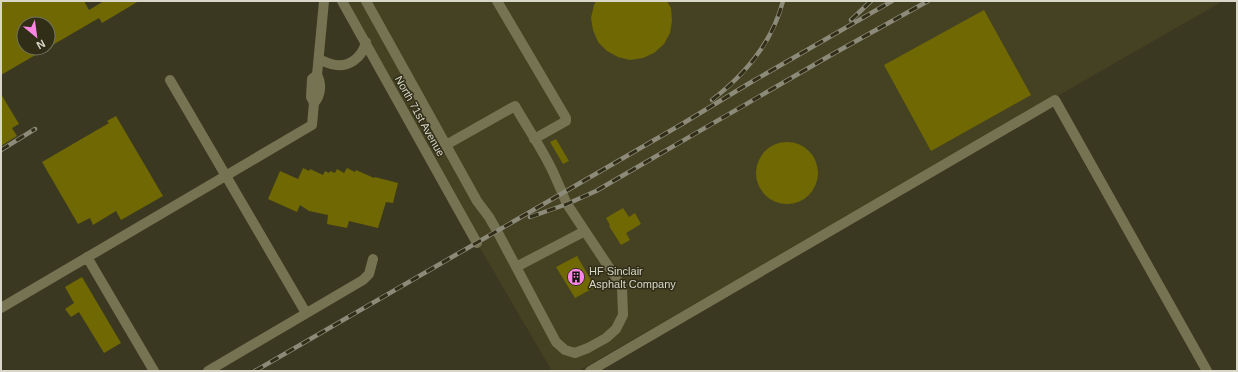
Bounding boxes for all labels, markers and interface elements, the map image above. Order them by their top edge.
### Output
north arrow [16,16,56,56]
text: N [34,38,47,52]
street label: North 71st Avenue [393,74,447,158]
place label: HF Sinclair Asphalt Company [589,265,676,290]
building icon: HF Sinclair Asphalt Company [566,267,586,287]

